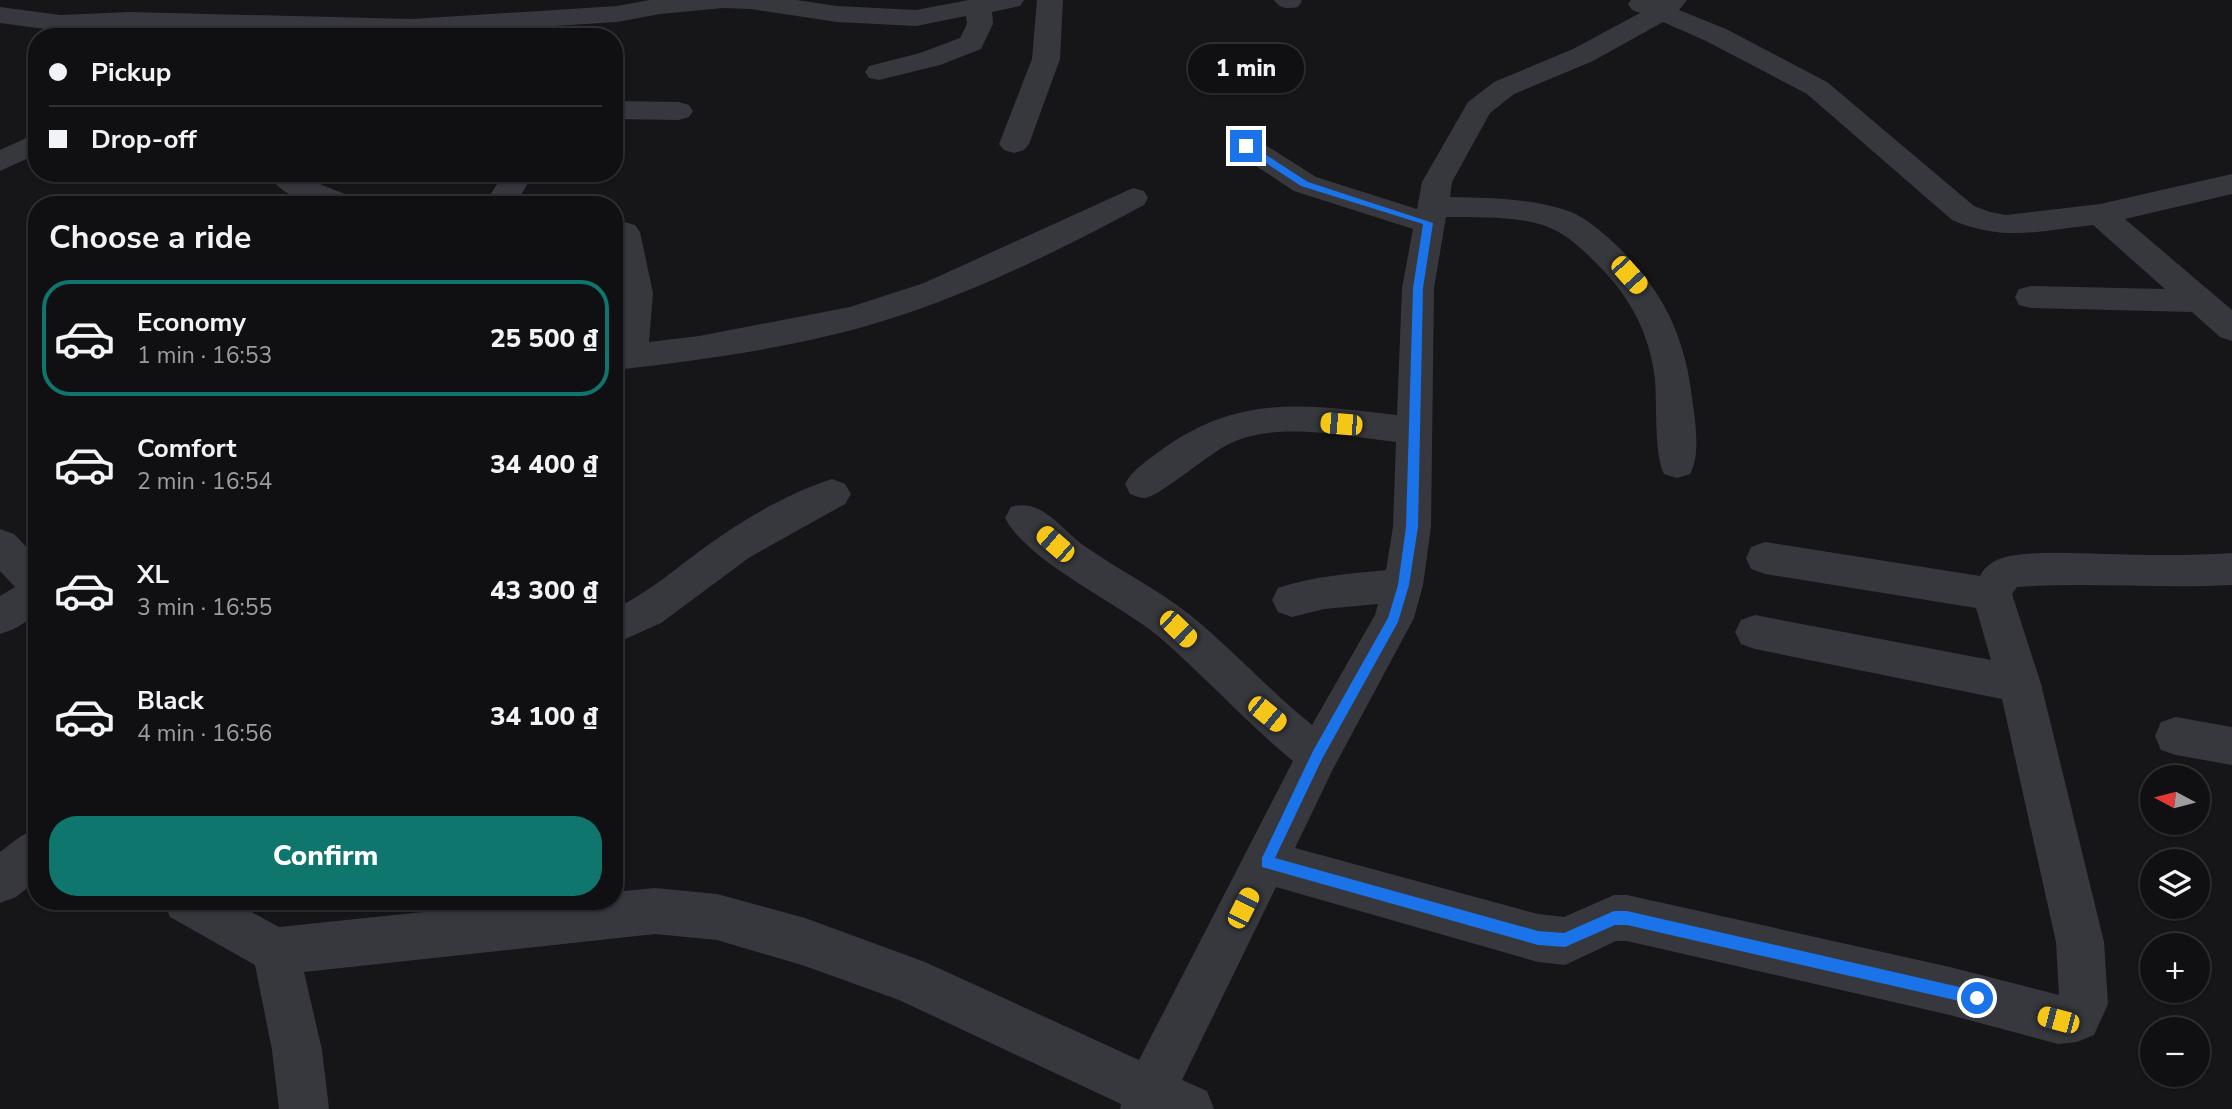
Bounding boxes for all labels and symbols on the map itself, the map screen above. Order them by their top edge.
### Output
callout: 1 min [1188,44,1304,94]
route end [1230,130,1262,162]
car [1608,252,1651,298]
car [1320,412,1363,436]
car [1033,522,1078,566]
car [1156,607,1201,651]
car [1245,693,1290,735]
north arrow [2140,765,2210,835]
car [1225,885,1262,931]
route start [1961,982,1993,1014]
car [2035,1004,2082,1036]

